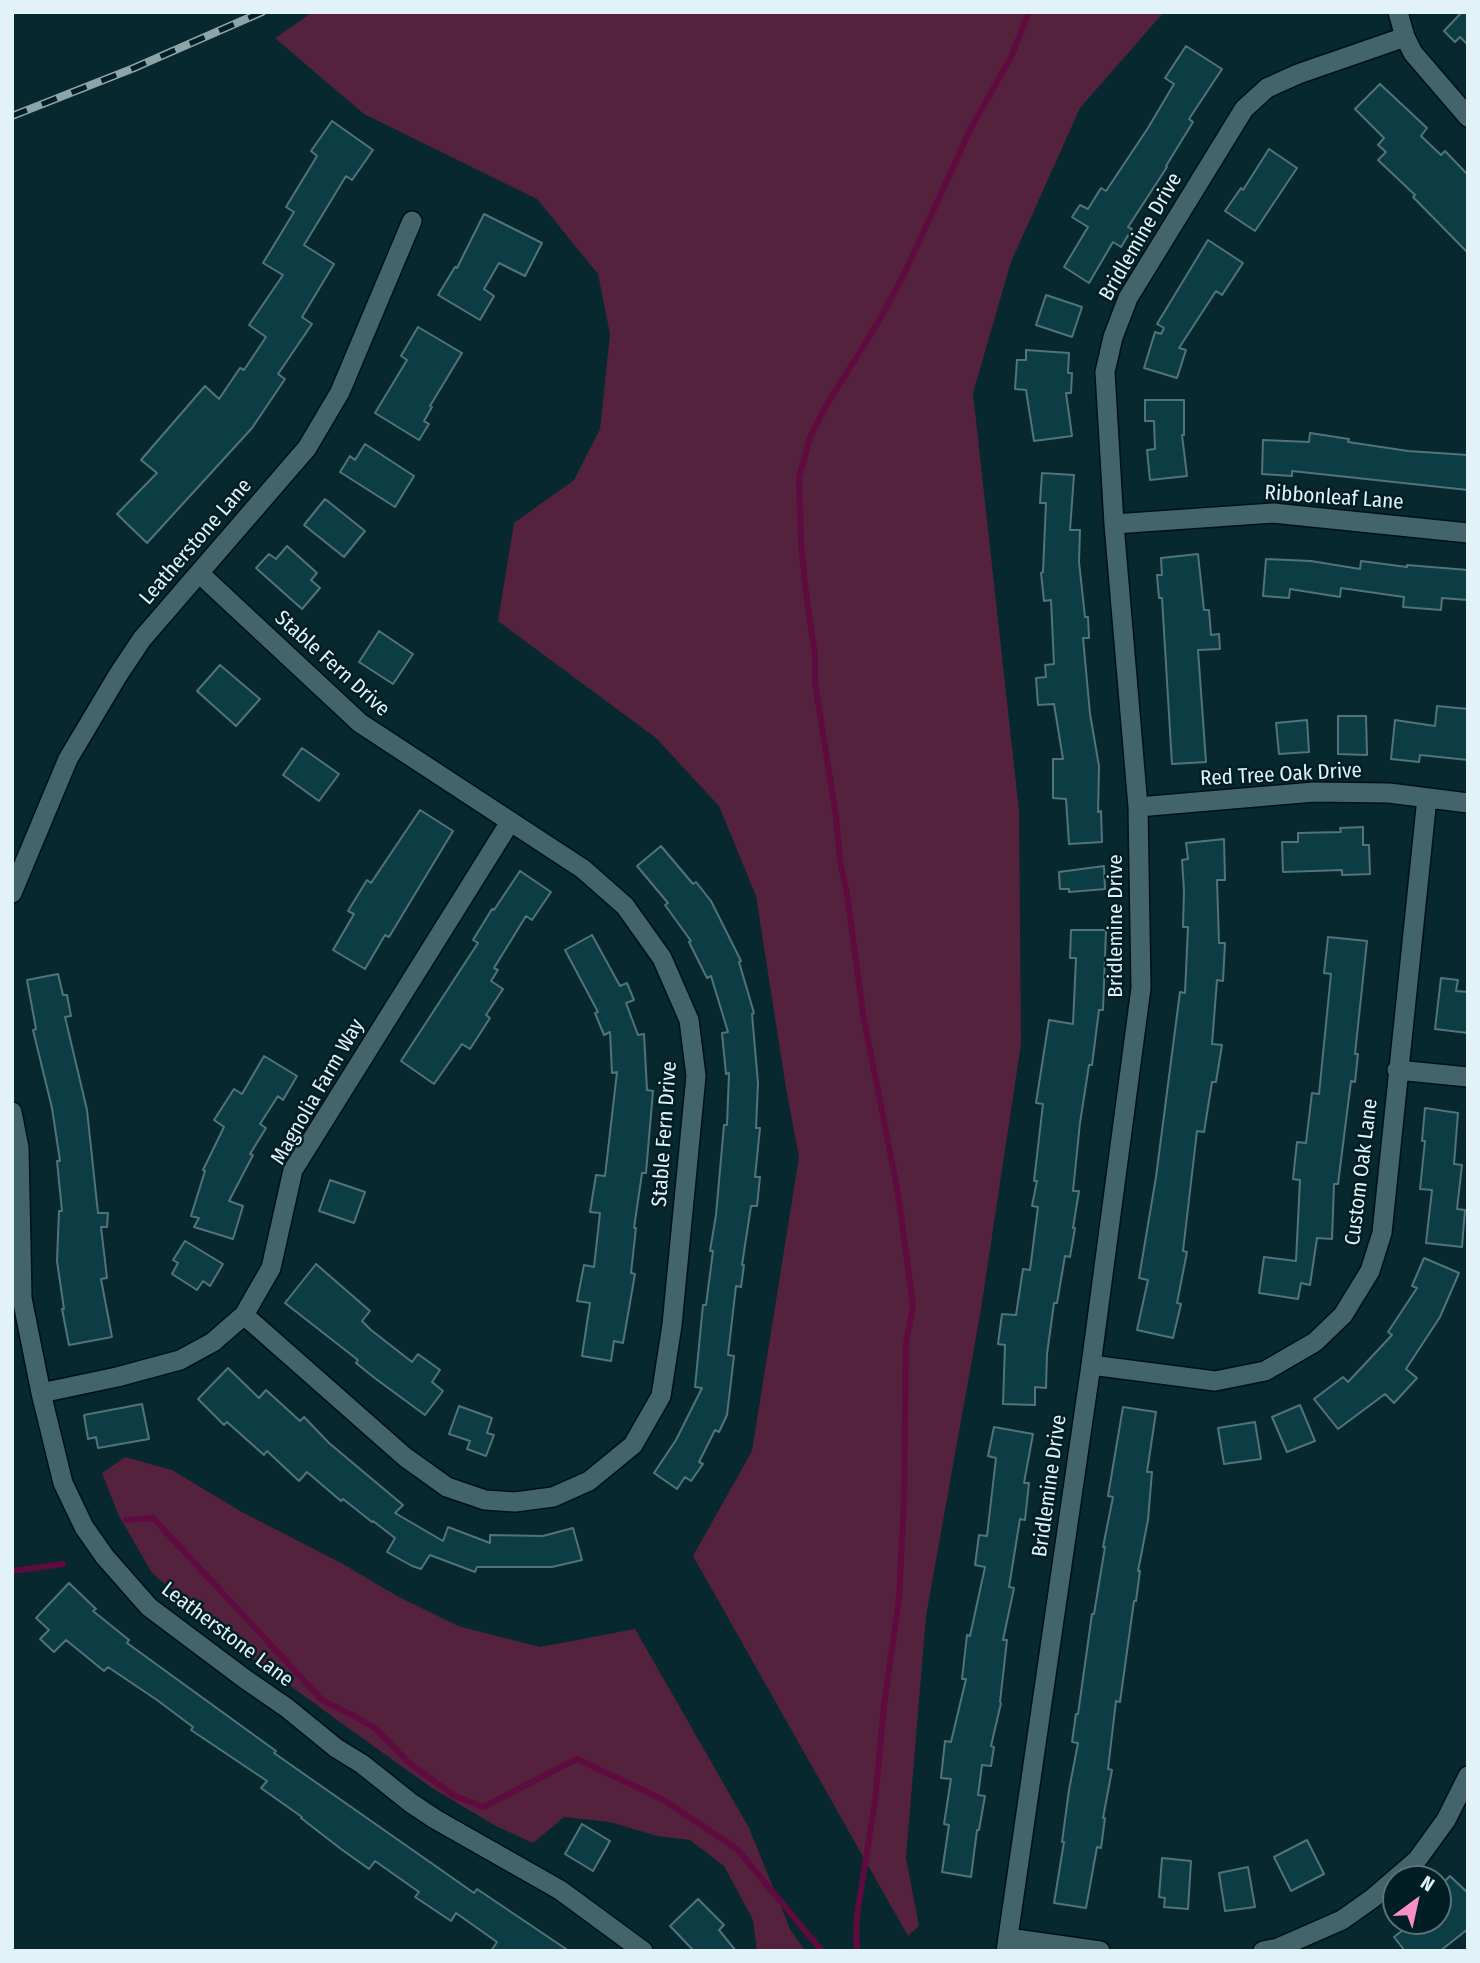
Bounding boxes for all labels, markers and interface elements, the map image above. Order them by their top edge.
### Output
street label: Bridlemine Drive [1094,169,1188,305]
street label: Leatherstone Lane [135,474,257,610]
street label: Ribbonleaf Lane [1264,481,1404,515]
street label: Stable Fern Drive [269,606,395,722]
street label: Red Tree Oak Drive [1200,758,1362,792]
street label: Bridlemine Drive [1103,854,1129,998]
street label: Magnolia Farm Way [266,1015,370,1169]
street label: Stable Fern Drive [647,1060,683,1208]
street label: Custom Oak Lane [1340,1097,1384,1247]
street label: Bridlemine Drive [1028,1413,1072,1559]
street label: Leatherstone Lane [156,1577,298,1693]
north arrow [1382,1865,1452,1935]
text: N [1417,1871,1439,1896]

